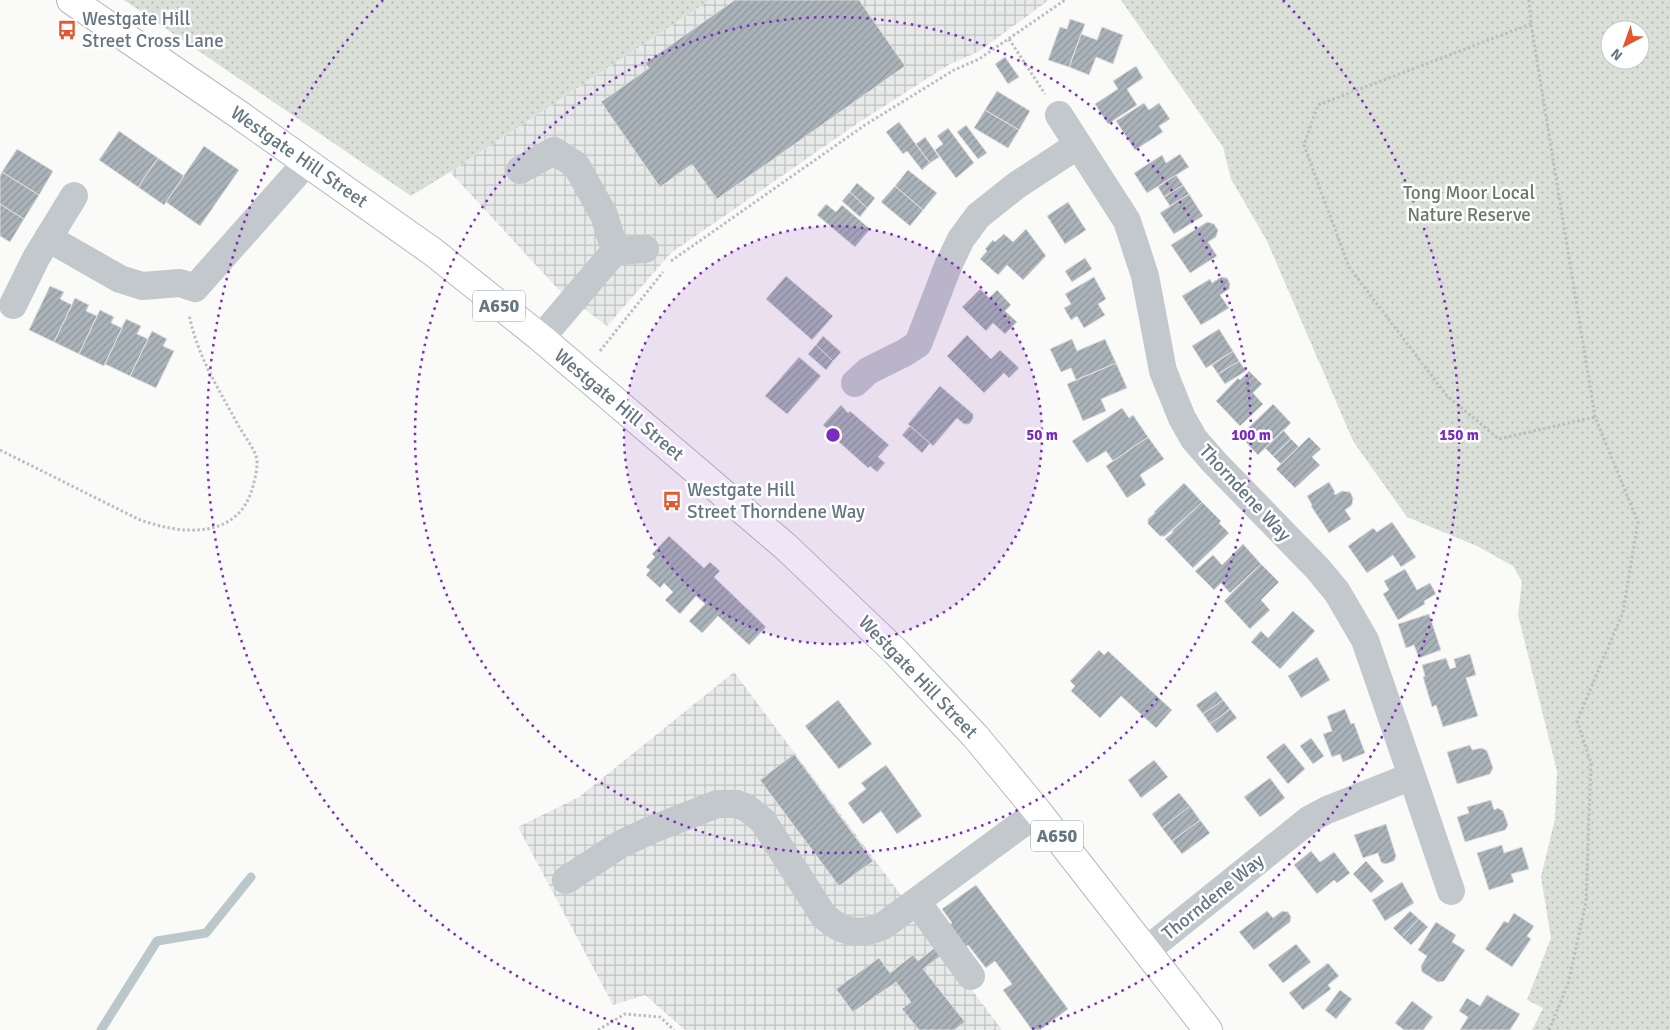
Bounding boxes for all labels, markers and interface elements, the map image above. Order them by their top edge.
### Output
place label: Westgate Hill Street Cross Lane [82,7,224,53]
bus stop icon: Westgate Hill Street Cross Lane [56,19,78,41]
north arrow [1600,20,1650,70]
text: N [1608,45,1626,64]
street label: Westgate Hill Street [226,101,373,213]
park label: Tong Moor Local Nature Reserve [1403,181,1535,227]
road number: A650 [473,290,525,322]
street label: Westgate Hill Street [549,344,689,466]
centre of rings [824,426,842,444]
text: 50 m [1026,426,1058,444]
text: 100 m [1231,426,1271,444]
text: 150 m [1439,426,1479,444]
street label: Thorndene Way [1194,439,1296,547]
place label: Westgate Hill Street Thorndene Way [687,478,865,524]
bus stop icon: Westgate Hill Street Thorndene Way [661,490,683,512]
street label: Westgate Hill Street [853,610,983,744]
road number: A650 [1031,820,1083,851]
street label: Thorndene Way [1157,848,1269,945]

